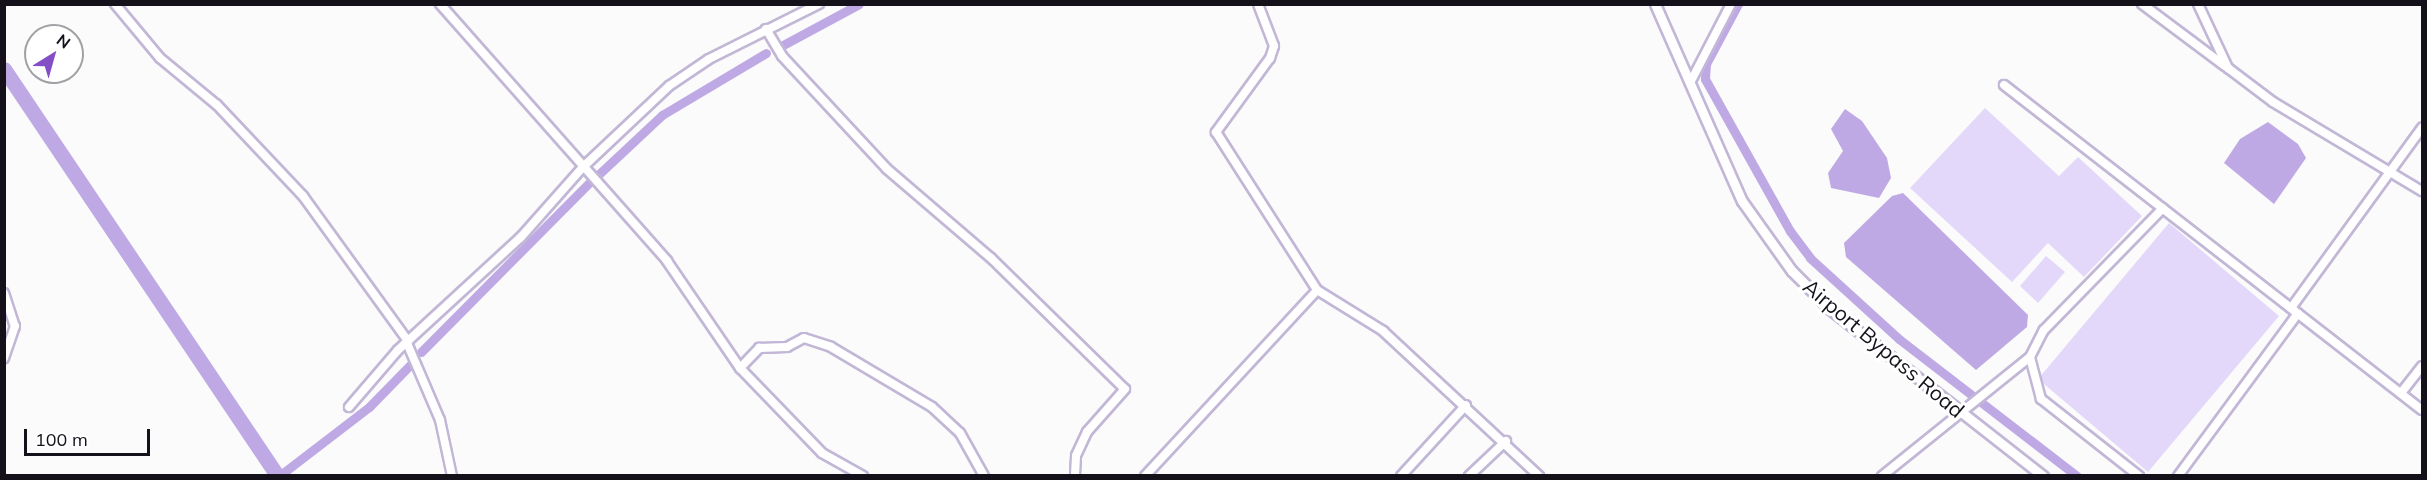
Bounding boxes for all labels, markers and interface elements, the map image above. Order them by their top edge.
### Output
north arrow [24,24,84,84]
text: N [53,30,74,53]
street label: Airport Bypass Road [1798,273,1970,423]
scale bar [27,417,153,455]
text: 100 m [35,428,88,451]

